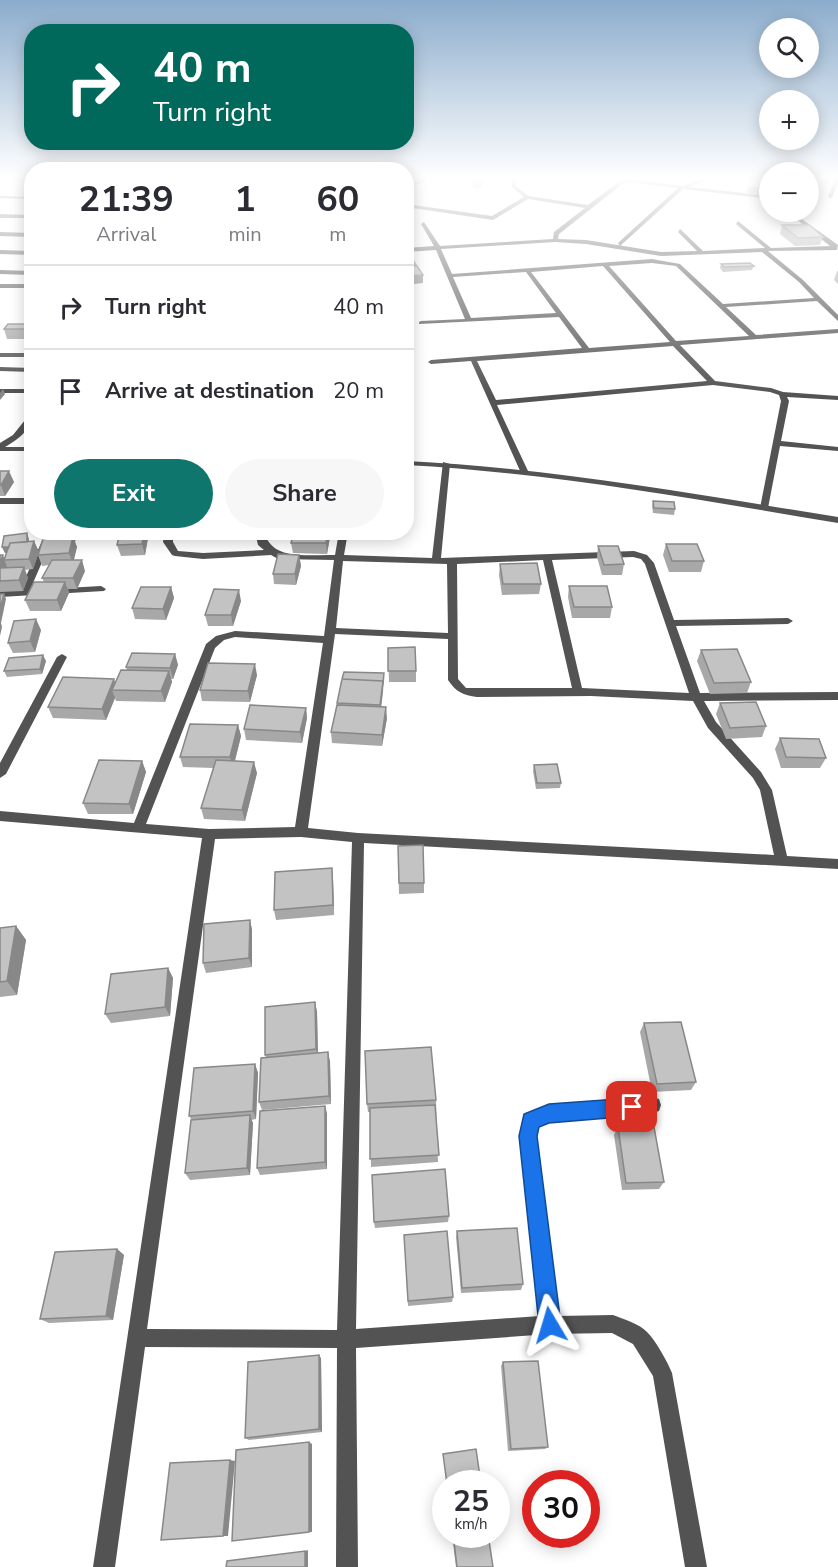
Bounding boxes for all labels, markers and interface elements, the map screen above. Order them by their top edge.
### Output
map controls [759,18,819,222]
button: search [759,18,819,78]
text: 40 m [153,40,252,97]
icon: right [54,48,132,126]
button: + [759,90,819,150]
text: Turn right [153,94,271,131]
button: − [759,162,819,222]
text: 21:39 [79,175,174,224]
text: 1 [234,175,256,224]
text: 60 [316,175,359,224]
text: Arrival [96,221,156,248]
text: min [228,221,262,248]
text: m [329,221,346,248]
icon: right [54,291,87,324]
text: Turn right [105,292,206,322]
text: 40 m [333,292,384,322]
icon: arrive [54,375,87,408]
text: Arrive at destination [105,376,314,406]
text: 20 m [333,376,384,406]
button: Exit [54,459,213,528]
button: Share [225,459,384,528]
pin [606,1081,657,1132]
icon: arrive [615,1090,648,1123]
position arrow [518,1293,582,1357]
speed limit sign: 30 [522,1470,600,1548]
text: 25 [453,1481,489,1522]
text: km/h [454,1514,488,1534]

